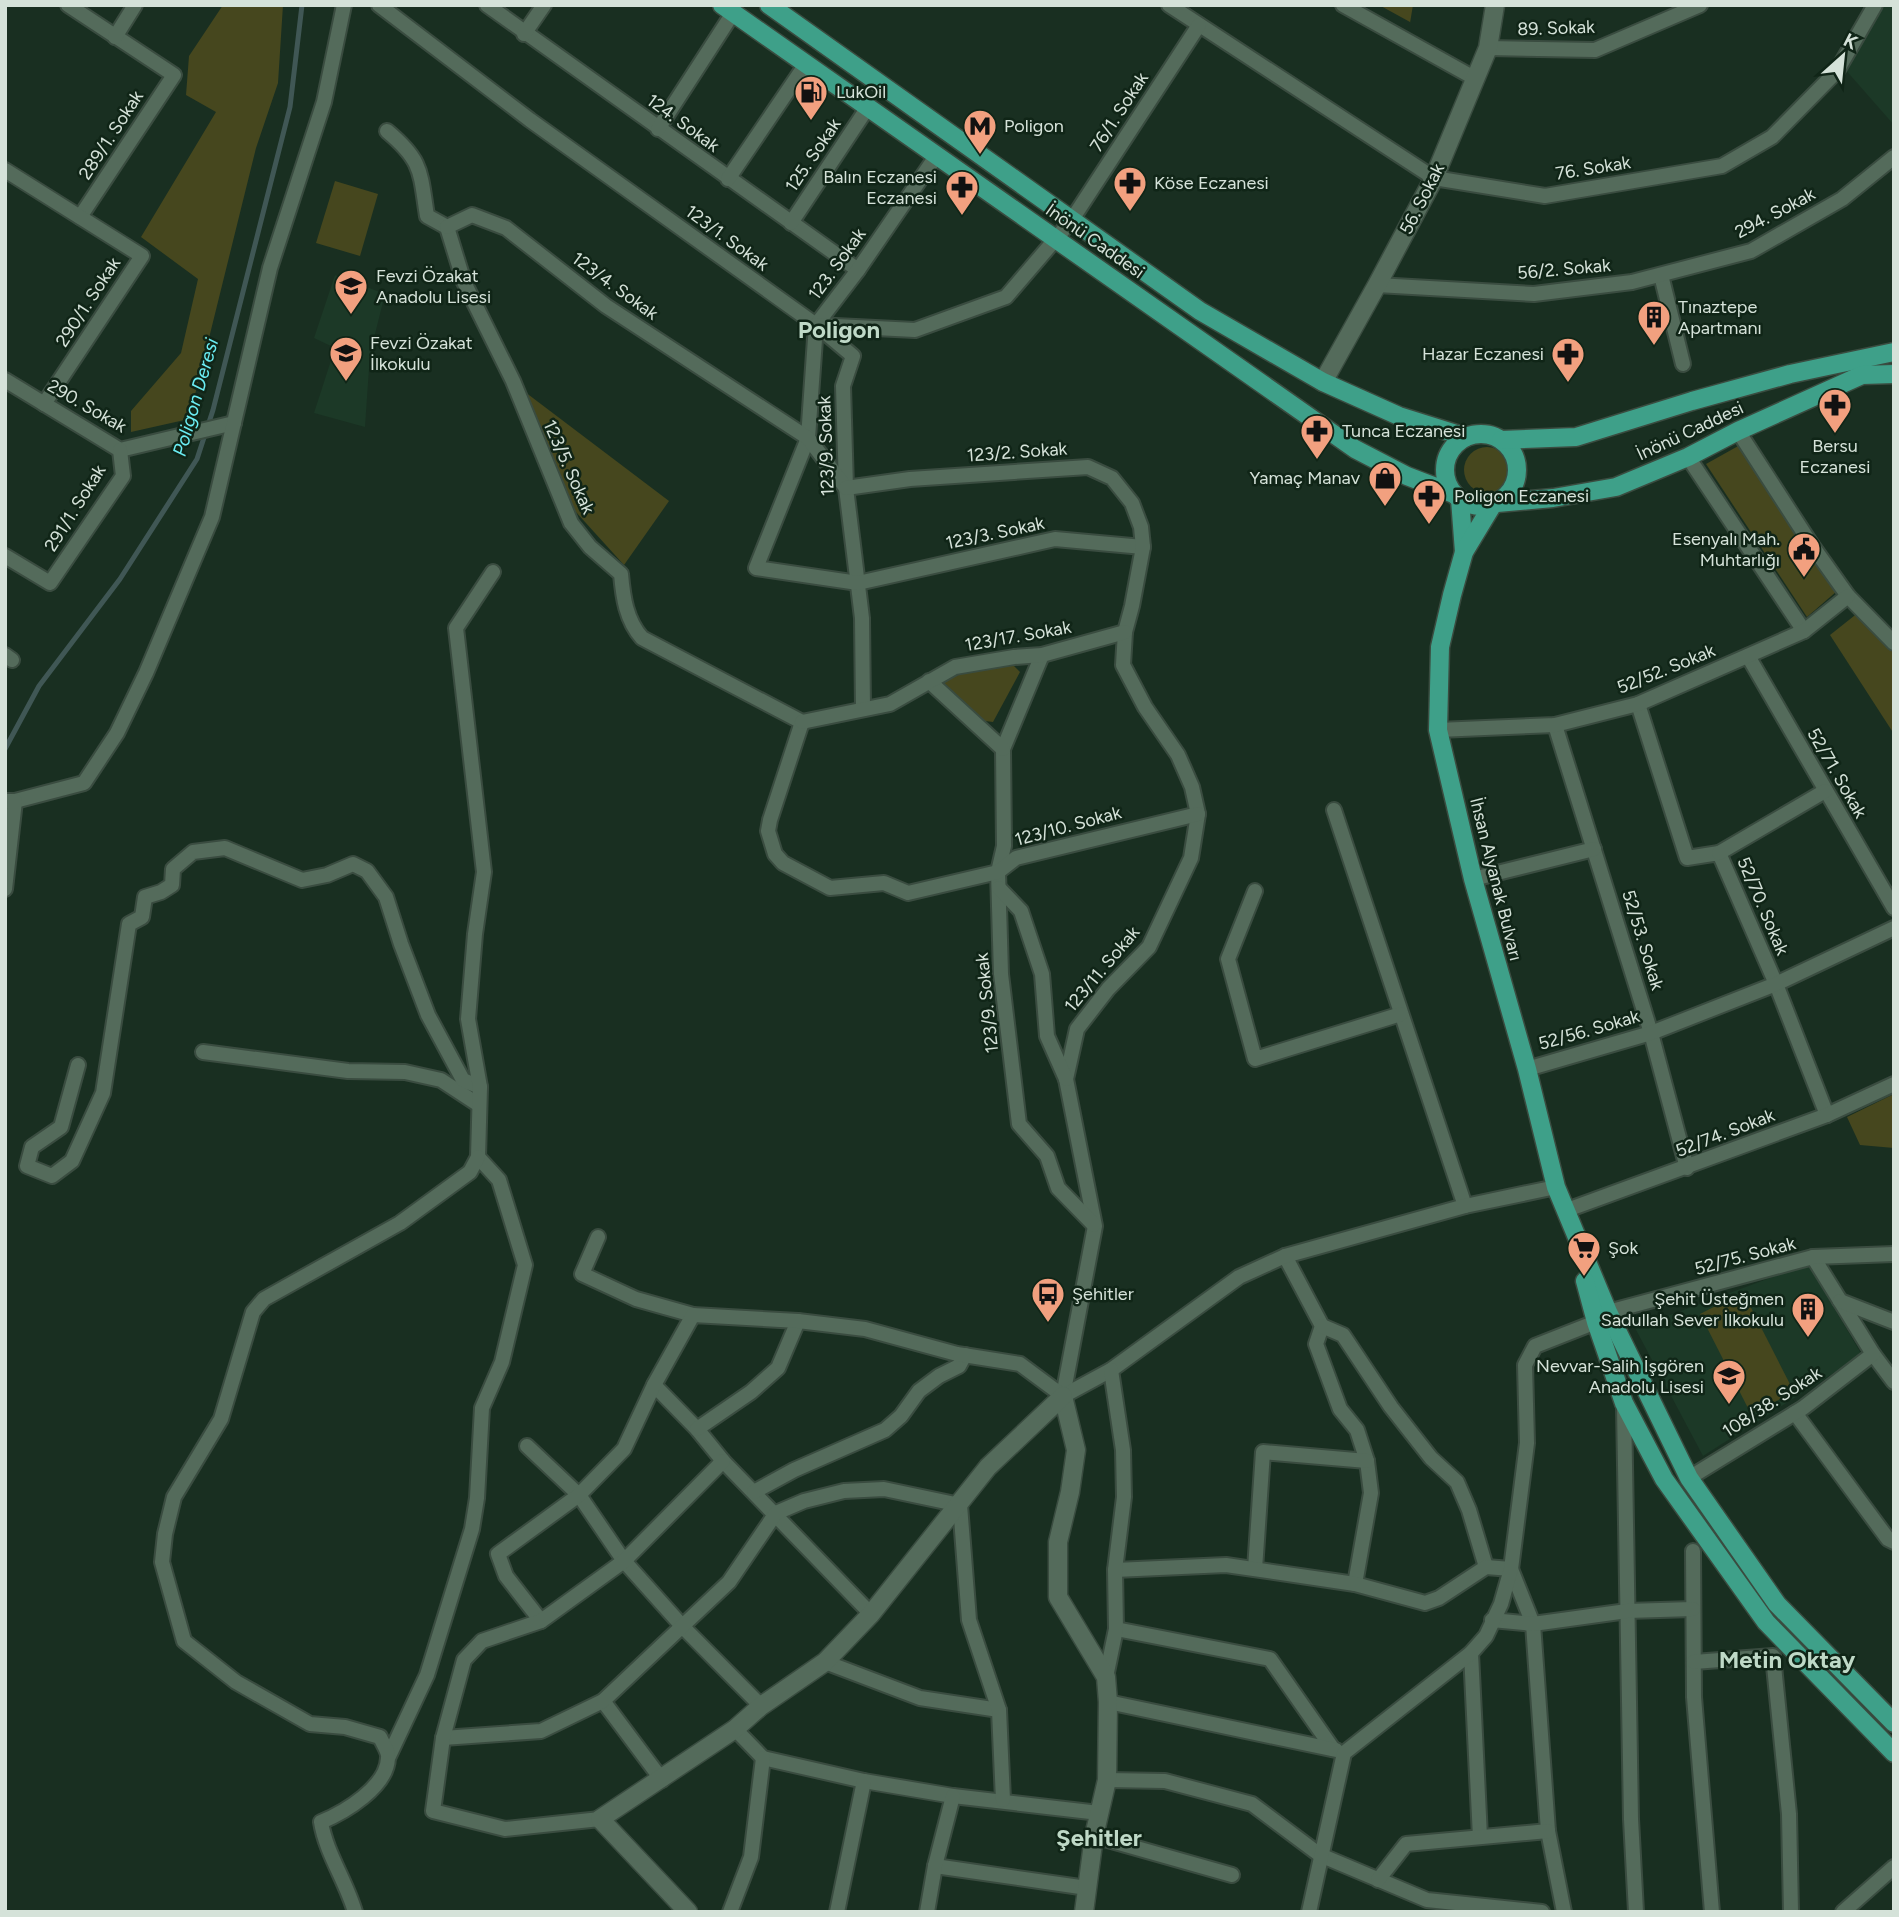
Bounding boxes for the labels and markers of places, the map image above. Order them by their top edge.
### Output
fuel station icon: LukOil [792,73,830,122]
place label: LukOil [836,81,886,103]
metro station icon: Poligon [961,107,999,156]
place label: Poligon [1004,115,1064,137]
pharmacy icon: Köse Eczanesi [1111,164,1149,213]
place label: Balın Eczanesi Eczanesi [823,166,937,209]
pharmacy icon: Balın Eczanesi Eczanesi [943,168,981,217]
place label: Köse Eczanesi [1154,172,1269,194]
place label: Fevzi Özakat Anadolu Lisesi [376,265,491,308]
school or university icon: Fevzi Özakat Anadolu Lisesi [332,267,370,316]
place label: Tınaztepe Apartmanı [1678,296,1762,339]
building icon: Tınaztepe Apartmanı [1635,298,1673,347]
place label: Fevzi Özakat İlkokulu [370,332,473,375]
school or university icon: Fevzi Özakat İlkokulu [327,334,365,383]
pharmacy icon: Hazar Eczanesi [1549,335,1587,384]
place label: Hazar Eczanesi [1422,343,1544,365]
pharmacy icon: Bersu Eczanesi [1816,386,1854,435]
pharmacy icon: Tunca Eczanesi [1298,412,1336,461]
place label: Tunca Eczanesi [1342,420,1465,442]
place label: Bersu Eczanesi [1800,435,1870,478]
shop icon: Yamaç Manav [1366,459,1404,508]
place label: Yamaç Manav [1249,467,1361,489]
pharmacy icon: Poligon Eczanesi [1410,477,1448,526]
place label: Poligon Eczanesi [1454,485,1589,507]
place label: Esenyalı Mah. Muhtarlığı [1672,528,1780,571]
public building icon: Esenyalı Mah. Muhtarlığı [1785,530,1823,579]
supermarket icon: Şok [1565,1229,1603,1278]
place label: Şok [1608,1237,1638,1259]
bus stop icon: Şehitler [1029,1275,1067,1324]
place label: Şehitler [1072,1283,1134,1305]
place label: Şehit Üsteğmen Sadullah Sever İlkokulu [1601,1288,1784,1331]
building icon: Şehit Üsteğmen Sadullah Sever İlkokulu [1789,1290,1827,1339]
place label: Nevvar-Salih İşgören Anadolu Lisesi [1536,1355,1704,1398]
school or university icon: Nevvar-Salih İşgören Anadolu Lisesi [1710,1357,1748,1406]

